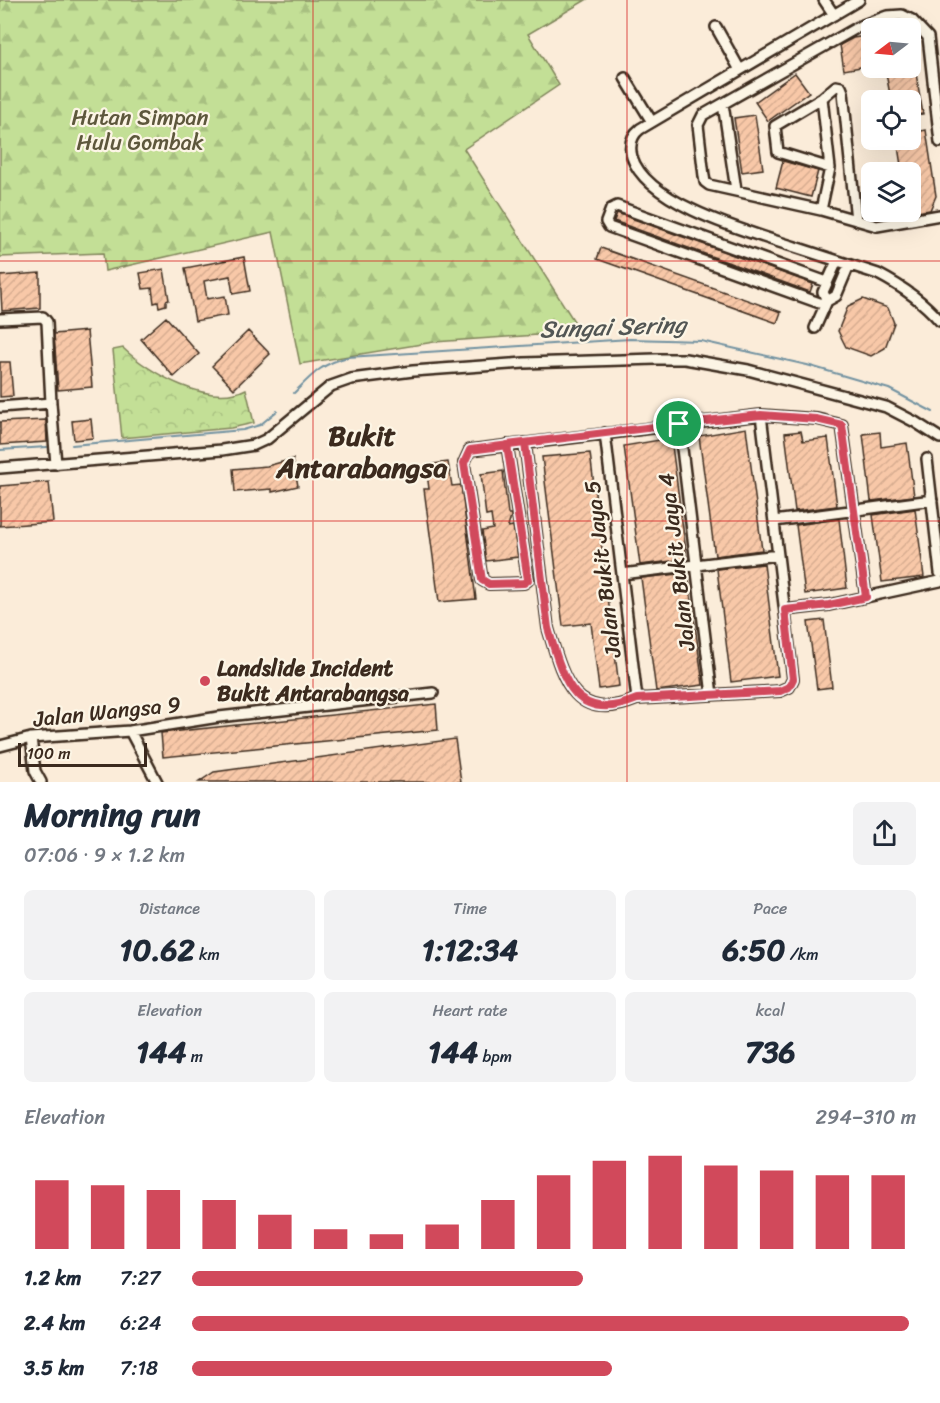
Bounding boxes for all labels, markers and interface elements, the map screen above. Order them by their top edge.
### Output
north arrow [861,18,921,78]
map controls [861,18,921,222]
button: locate [861,90,921,150]
park label: Hutan Simpan Hulu Gombak [72,98,209,162]
button: layers [861,162,921,222]
water label: Sungai Sering [539,303,690,351]
pin [653,398,704,449]
icon: arrive [662,407,695,440]
district label: Bukit Antarabangsa [276,411,447,492]
street label: Jalan Bukit Jaya 4 [646,471,707,654]
street label: Jalan Bukit Jaya 5 [572,478,633,661]
place label: Landslide Incident Bukit Antarabangsa [217,649,410,713]
marker: Landslide Incident Bukit Antarabangsa [198,674,212,688]
street label: Jalan Wangsa 9 [30,684,183,739]
text: 100 m [27,739,71,768]
scale bar [18,740,147,768]
text: Morning run [24,786,200,844]
button: share [853,802,916,865]
text: 07:06 · 9 × 1.2 km [24,838,185,873]
text: Distance [139,894,200,923]
text: Time [453,894,487,923]
text: Pace [753,894,787,923]
text: 10.62 [120,923,195,977]
text: 1:12:34 [422,923,518,977]
text: 6:50 [722,923,786,977]
text: km [195,940,220,969]
text: /km [786,940,818,969]
text: Elevation [137,996,202,1025]
text: Heart rate [432,996,508,1025]
text: kcal [756,996,785,1025]
text: 144 [136,1025,187,1079]
text: 144 [428,1025,478,1079]
text: 736 [745,1025,796,1079]
text: m [187,1042,203,1071]
text: bpm [478,1042,512,1071]
text: Elevation [24,1100,105,1135]
text: 294–310 m [816,1100,916,1135]
text: 1.2 km [24,1261,81,1296]
text: 7:27 [120,1261,160,1296]
text: 2.4 km [24,1306,85,1341]
text: 6:24 [120,1306,161,1341]
text: 3.5 km [24,1351,84,1386]
text: 7:18 [120,1351,158,1386]

